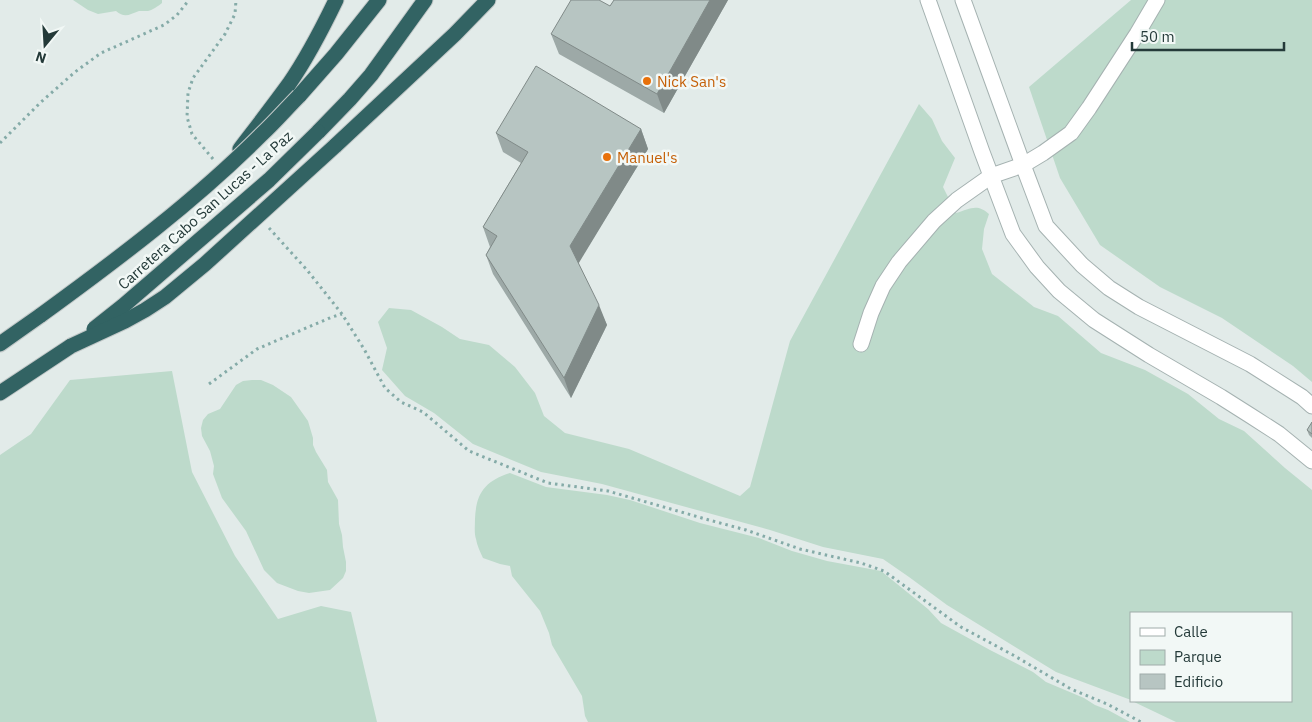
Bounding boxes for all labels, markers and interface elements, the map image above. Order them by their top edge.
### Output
north arrow [20,20,70,70]
scale bar [1132,20,1284,52]
text: 50 m [1140,27,1175,46]
text: N [33,47,49,67]
place label: Nick San's [657,72,726,91]
marker: Nick San's [641,75,653,87]
street label: Carretera Cabo San Lucas - La Paz [114,126,296,293]
place label: Manuel's [617,148,677,167]
marker: Manuel's [601,151,613,163]
legend [1130,612,1292,702]
text: Calle [1174,622,1208,641]
text: Parque [1174,647,1222,666]
text: Edificio [1174,672,1223,691]

